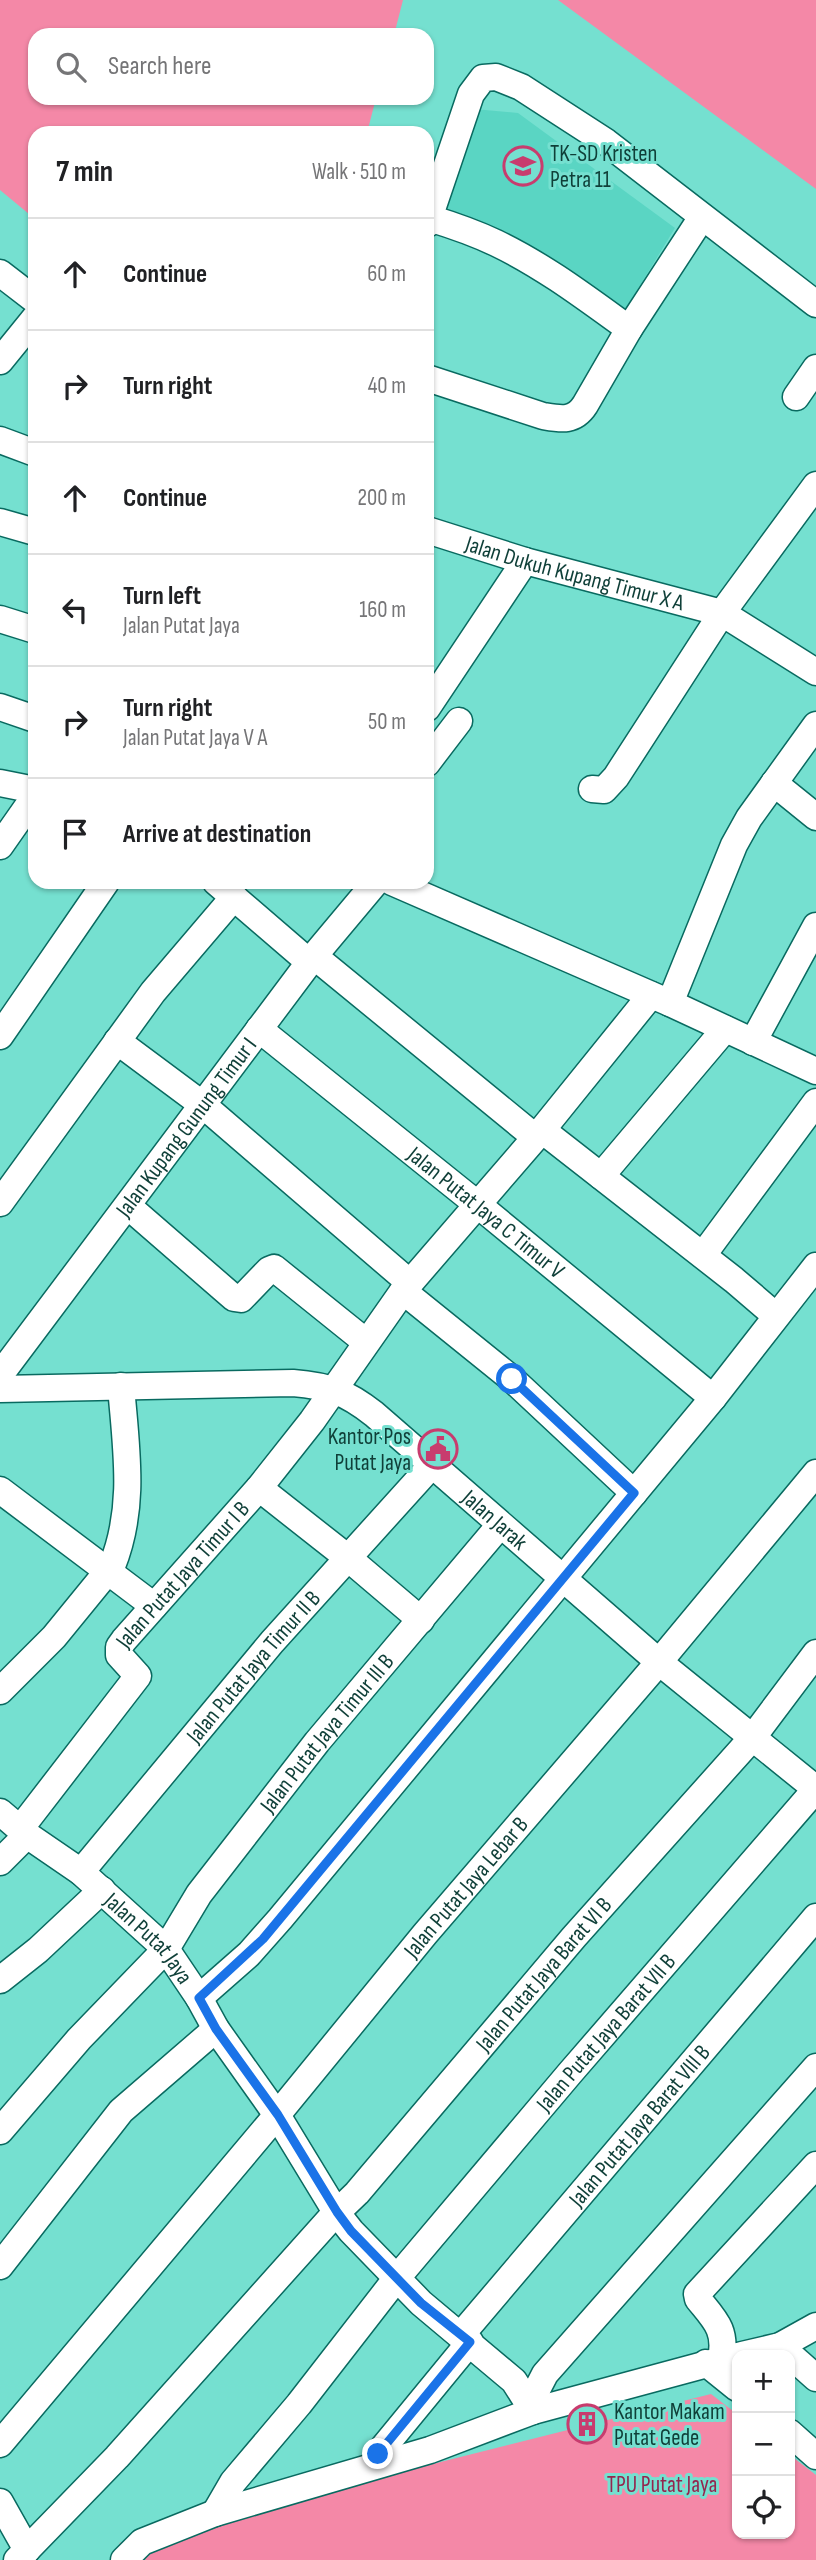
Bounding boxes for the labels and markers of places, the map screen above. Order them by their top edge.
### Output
place label: TK-SD Kristen Petra 11 [550,140,657,194]
school or university icon: TK-SD Kristen Petra 11 [502,145,544,187]
place label: Kantor Pos Putat Jaya [328,1423,411,1477]
public building icon: Kantor Pos Putat Jaya [417,1428,459,1470]
place label: Kantor Makam Putat Gede [614,2398,725,2452]
building icon: Kantor Makam Putat Gede [566,2403,608,2445]

